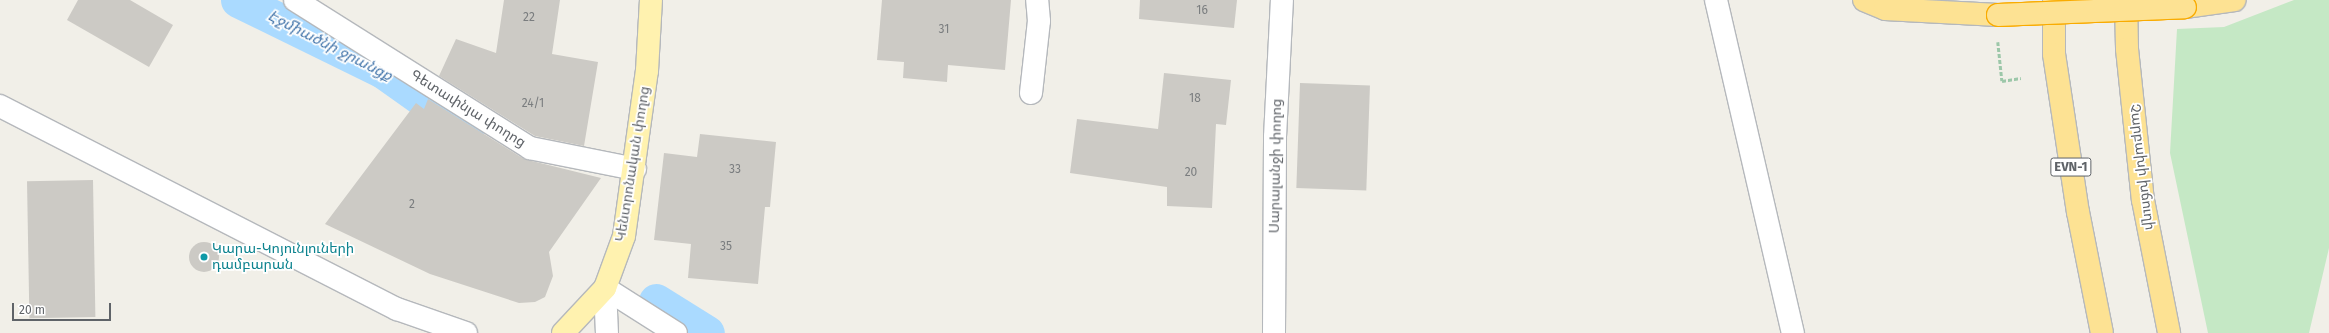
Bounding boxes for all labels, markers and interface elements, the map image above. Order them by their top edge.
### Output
house number: 16 [1196,4,1208,18]
water label: Էջմիածնի ջրանցք [265,7,395,85]
house number: 22 [523,11,535,25]
house number: 31 [939,23,949,37]
street label: Գետափնյա փողոց [407,67,529,151]
street label: Կենտրոնական փողոց [612,85,654,243]
house number: 18 [1189,92,1201,106]
house number: 24/1 [522,97,544,111]
street label: Սարալանջի փողոց [1266,99,1286,233]
street label: Չարբախի խճուղի [2126,103,2158,231]
road number: EVN-1 [2050,156,2092,178]
house number: 33 [729,163,741,177]
house number: 20 [1185,166,1197,180]
house number: 2 [409,198,415,212]
house number: 35 [720,240,732,254]
place label: Կարա-Կոյունլուների դամբարան [212,241,354,274]
marker: Կարա-Կոյունլուների դամբարան [199,252,209,262]
scale bar [14,295,113,321]
text: 20 m [19,303,45,317]

